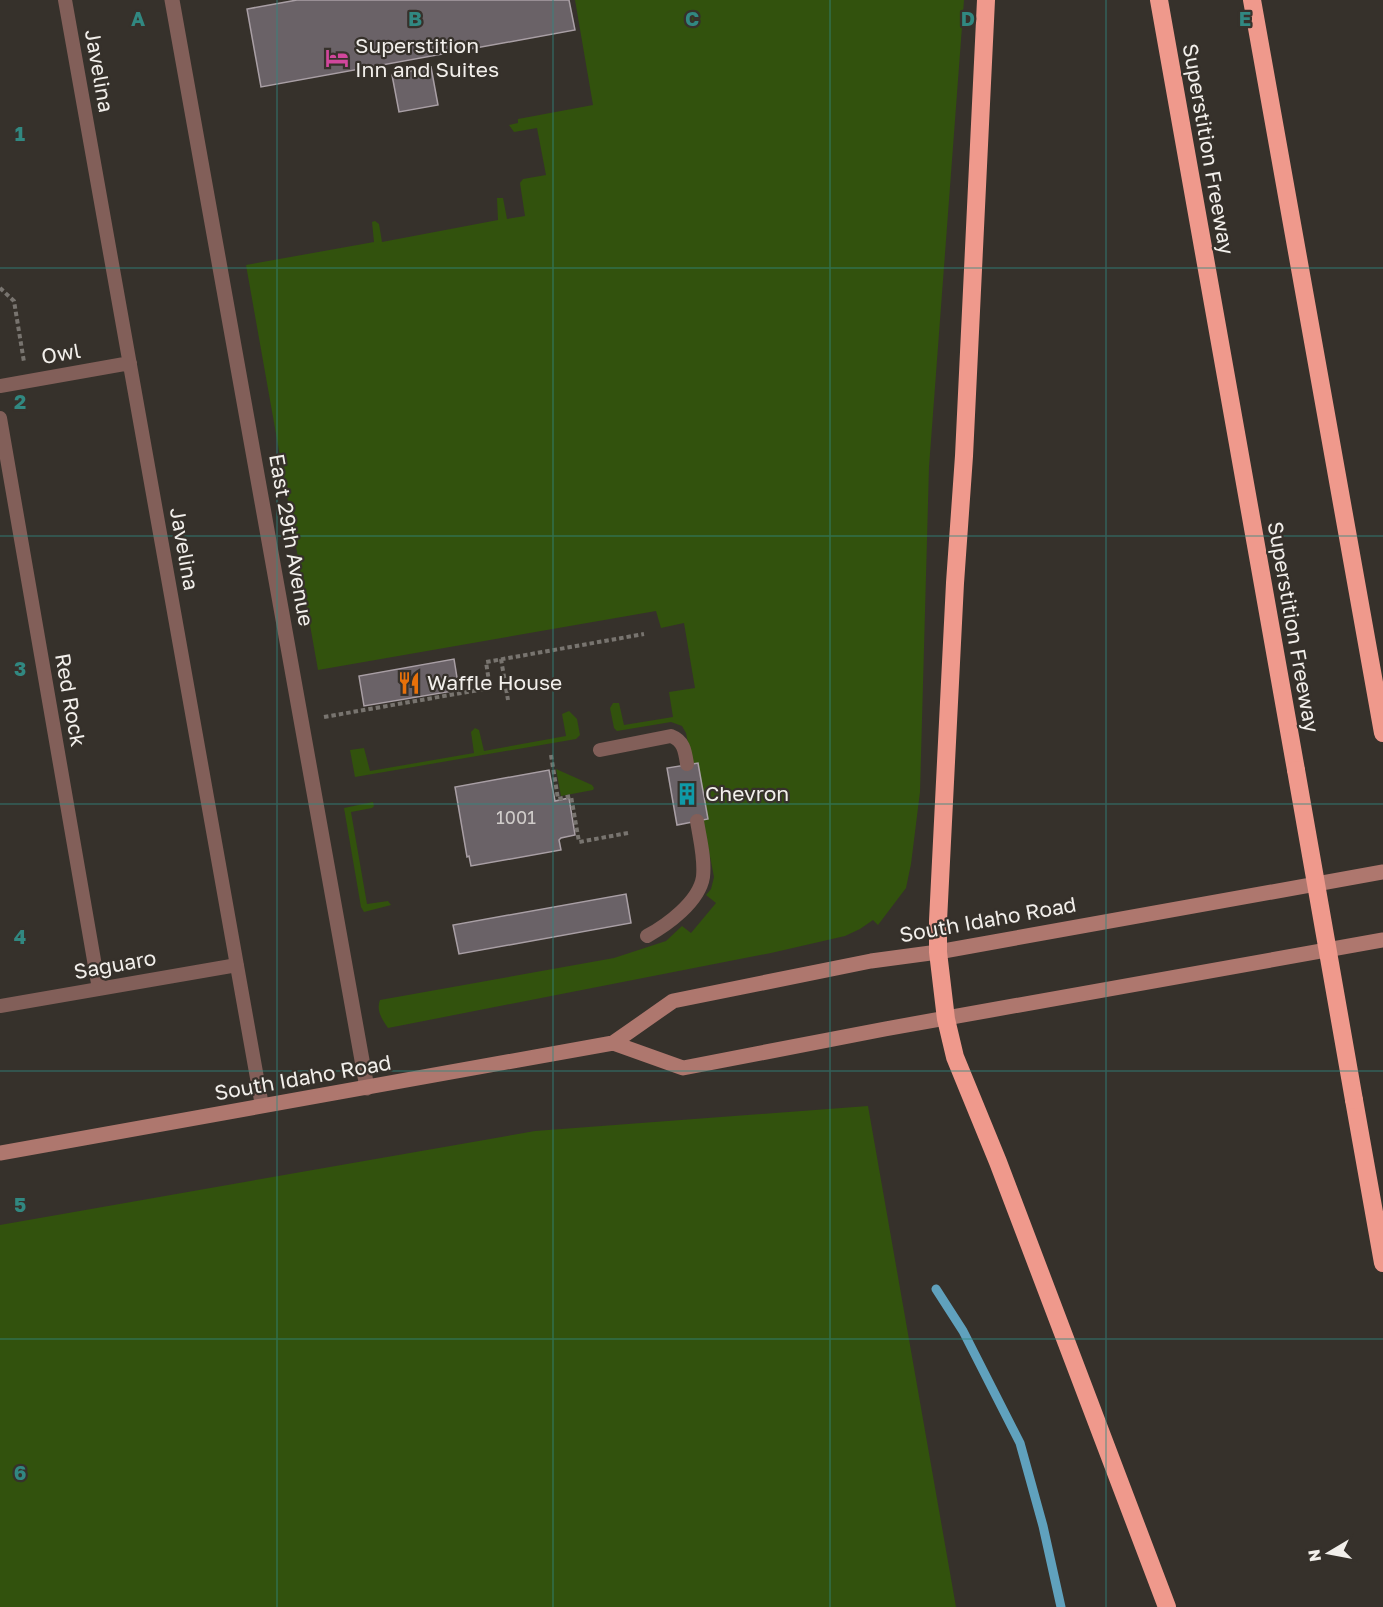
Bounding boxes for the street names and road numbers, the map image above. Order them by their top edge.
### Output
street label: Javelina [80,27,120,114]
street label: Superstition Freeway [1178,41,1240,257]
street label: Owl [39,337,82,369]
street label: East 29th Avenue [264,451,320,628]
street label: Javelina [165,505,205,592]
street label: Superstition Freeway [1263,519,1325,735]
street label: Red Rock [50,651,92,749]
street label: South Idaho Road [897,891,1078,947]
street label: Saguaro [72,944,158,984]
street label: South Idaho Road [212,1049,393,1105]

